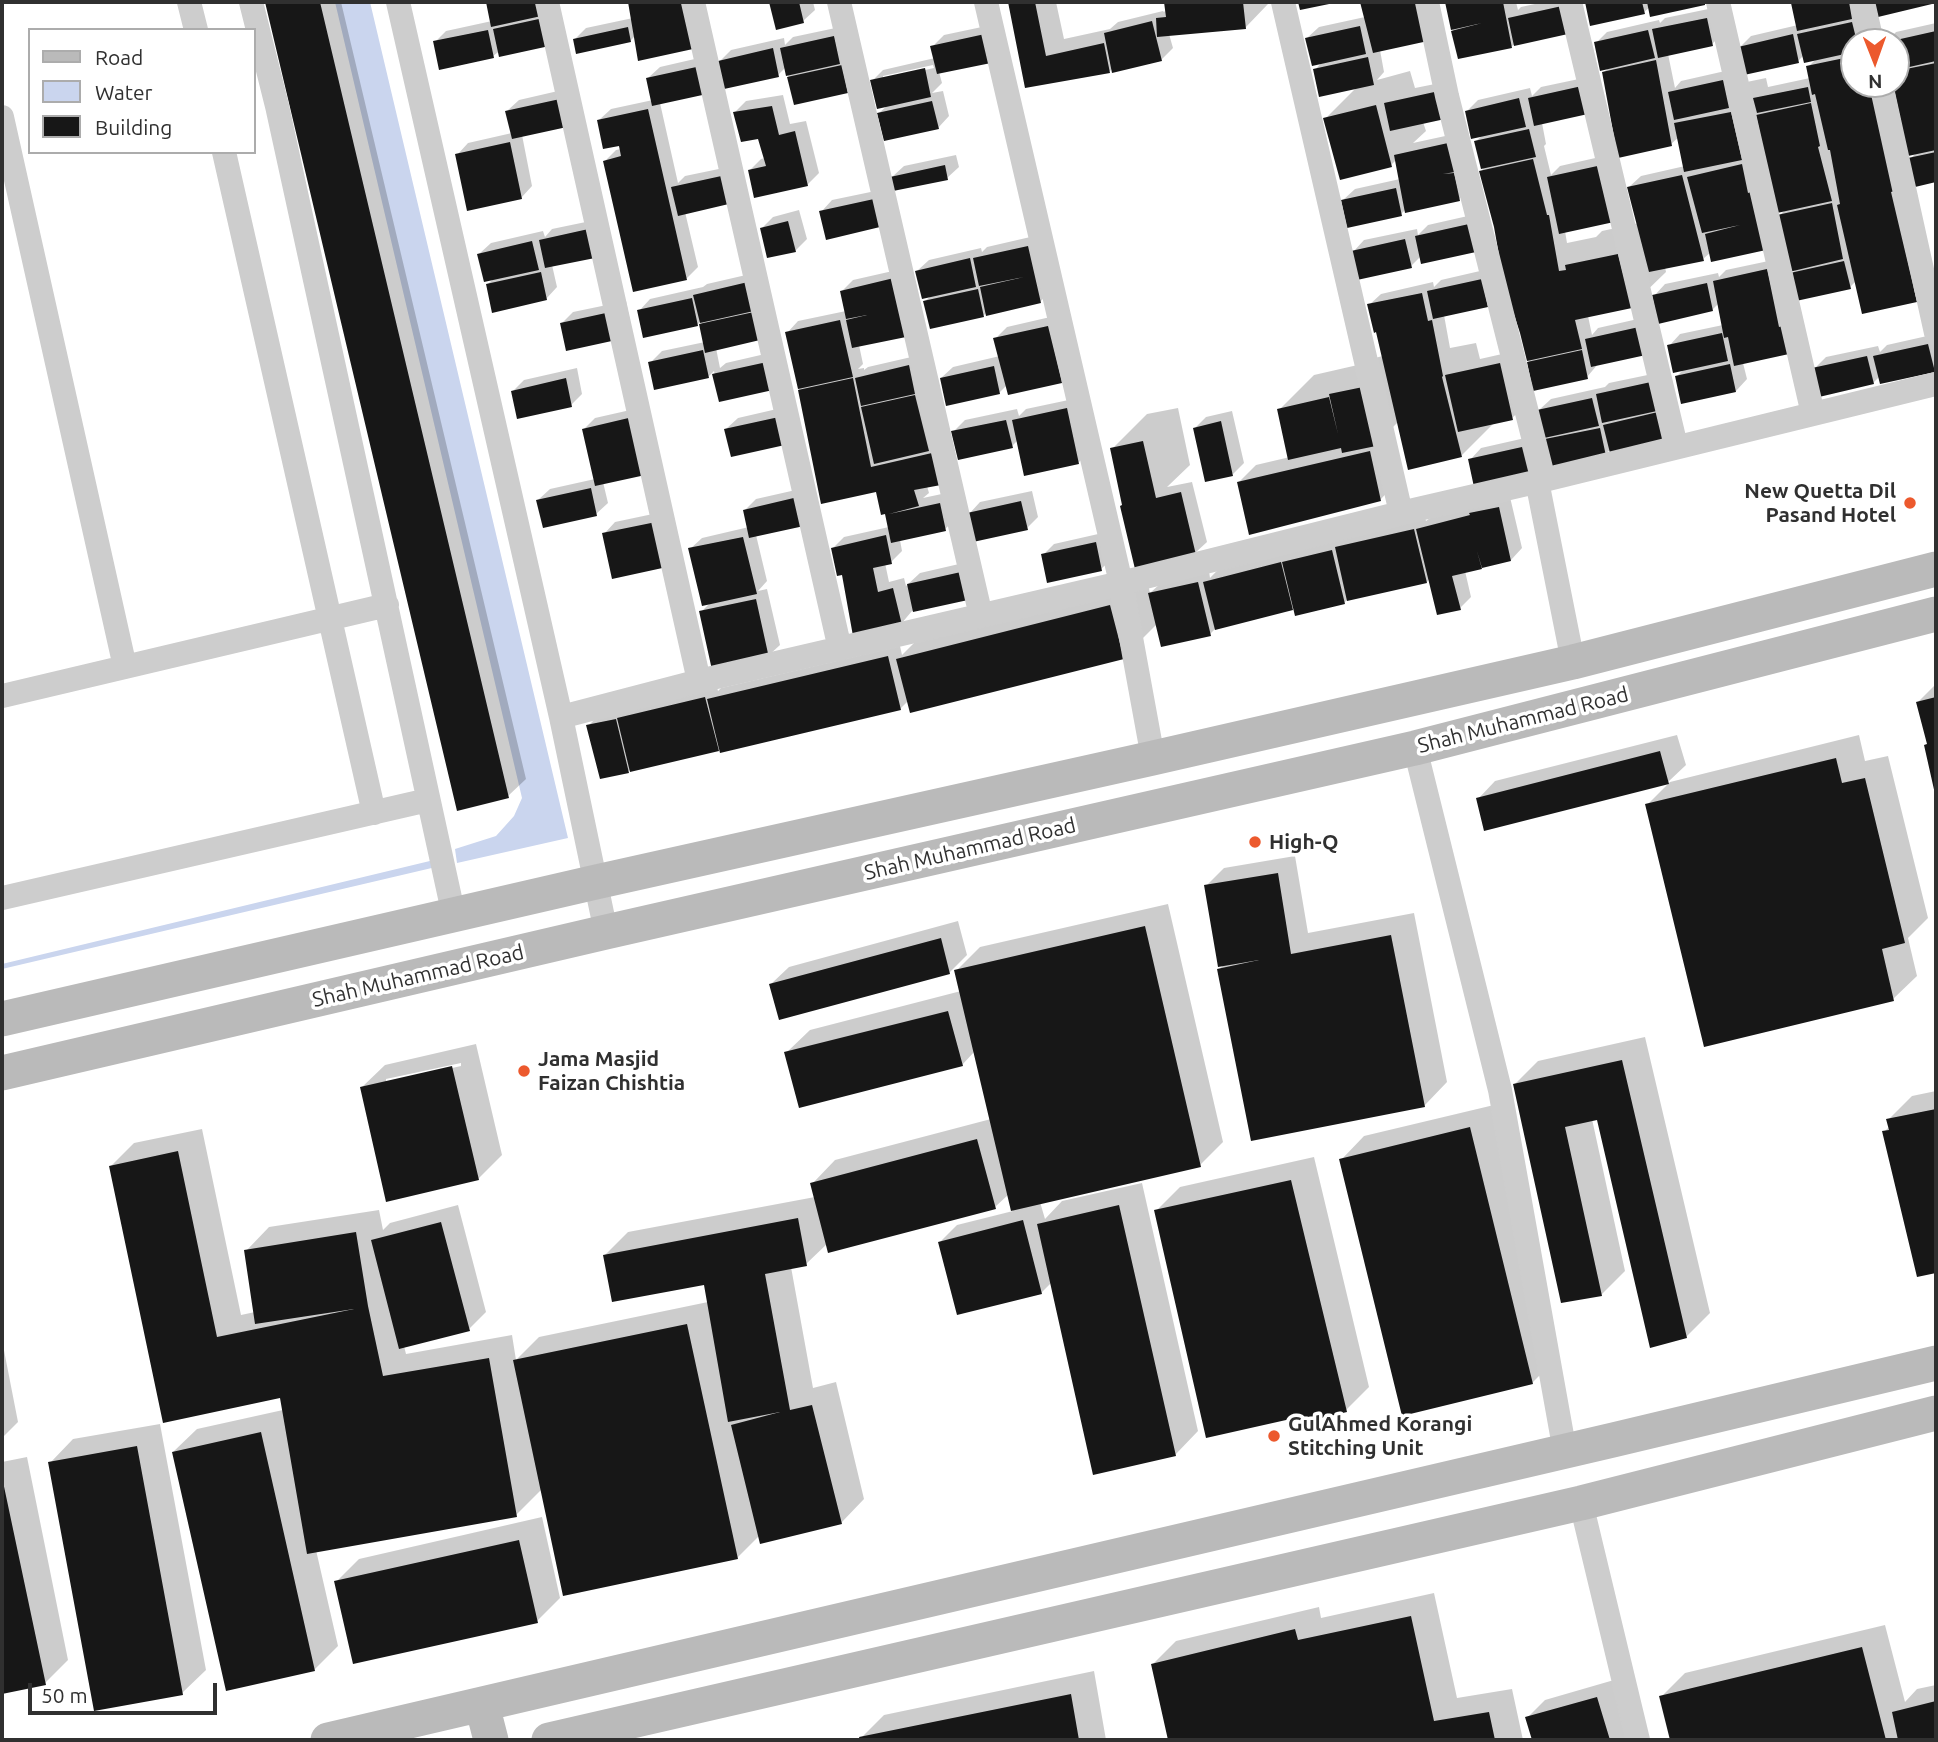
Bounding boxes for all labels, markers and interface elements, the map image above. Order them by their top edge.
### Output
legend [28,28,256,154]
north arrow [1840,28,1910,98]
text: Road [95,45,143,69]
text: N [1868,71,1883,93]
text: Water [95,80,153,104]
text: Building [95,115,172,139]
place label: New Quetta Dil Pasand Hotel [1744,478,1896,528]
marker: New Quetta Dil Pasand Hotel [1902,495,1918,511]
street label: Shah Muhammad Road [1415,682,1631,758]
street label: Shah Muhammad Road [862,812,1078,886]
place label: High-Q [1269,829,1338,855]
marker: High-Q [1247,834,1263,850]
street label: Shah Muhammad Road [310,939,526,1013]
place label: Jama Masjid Faizan Chishtia [538,1046,685,1096]
marker: Jama Masjid Faizan Chishtia [516,1063,532,1079]
place label: GulAhmed Korangi Stitching Unit [1288,1411,1472,1461]
marker: GulAhmed Korangi Stitching Unit [1266,1428,1282,1444]
scale bar [32,1668,220,1712]
text: 50 m [41,1683,88,1707]

